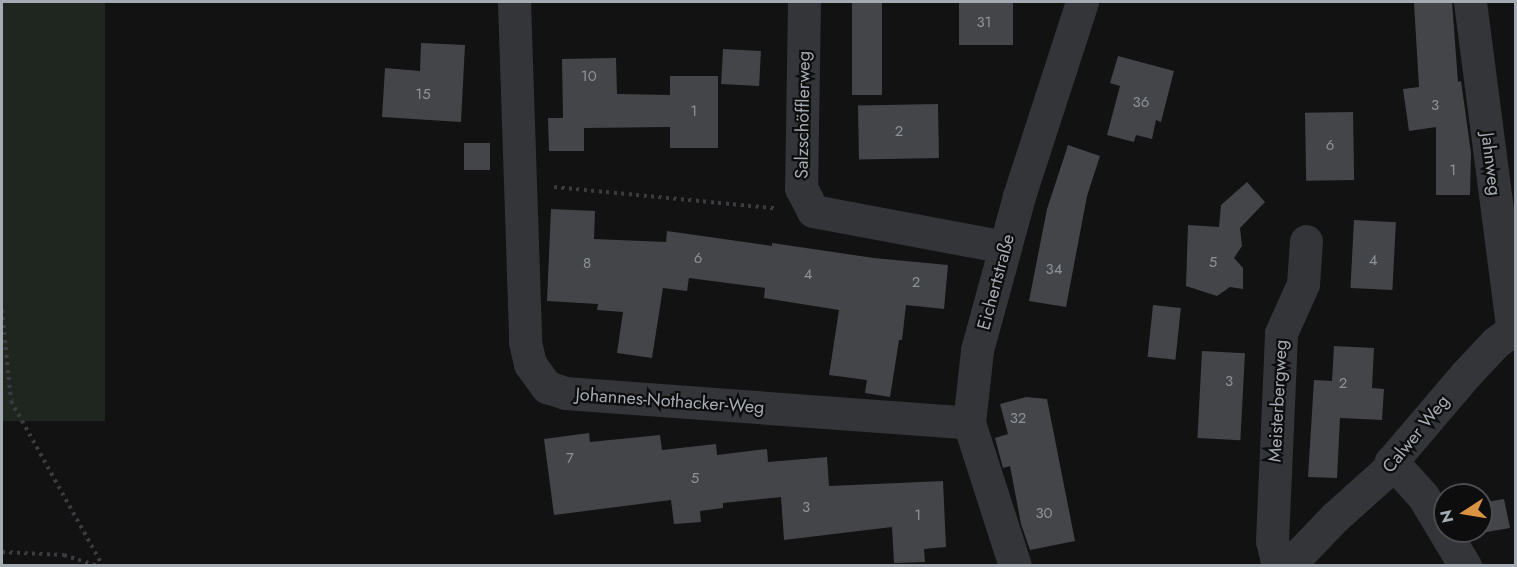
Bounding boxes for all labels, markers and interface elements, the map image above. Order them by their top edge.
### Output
house number: 31 [977,14,991,32]
street label: Salzschöfflerweg [791,51,815,179]
house number: 10 [581,68,597,86]
house number: 15 [415,86,431,104]
house number: 36 [1133,94,1149,112]
house number: 3 [1431,97,1439,115]
house number: 1 [691,103,697,121]
house number: 2 [895,123,903,141]
street label: Jahnweg [1476,131,1506,197]
house number: 6 [1326,137,1334,155]
house number: 1 [1450,162,1456,180]
street label: Eichertstraße [973,232,1019,332]
house number: 6 [694,250,702,268]
house number: 4 [1369,252,1377,270]
house number: 5 [1209,254,1217,272]
house number: 8 [583,255,591,273]
house number: 34 [1046,261,1062,279]
house number: 4 [804,266,812,284]
house number: 2 [912,274,920,292]
street label: Meisterbergweg [1264,339,1292,463]
house number: 3 [1225,373,1233,391]
house number: 2 [1339,375,1347,393]
street label: Johannes-Nothacker-Weg [575,384,765,418]
street label: Calwer Weg [1378,391,1454,477]
house number: 32 [1010,410,1026,428]
house number: 7 [566,450,574,468]
house number: 5 [691,470,699,488]
north arrow [1433,483,1493,543]
house number: 3 [802,499,810,517]
house number: 30 [1035,505,1053,523]
house number: 1 [915,507,921,525]
text: N [1434,508,1459,525]

